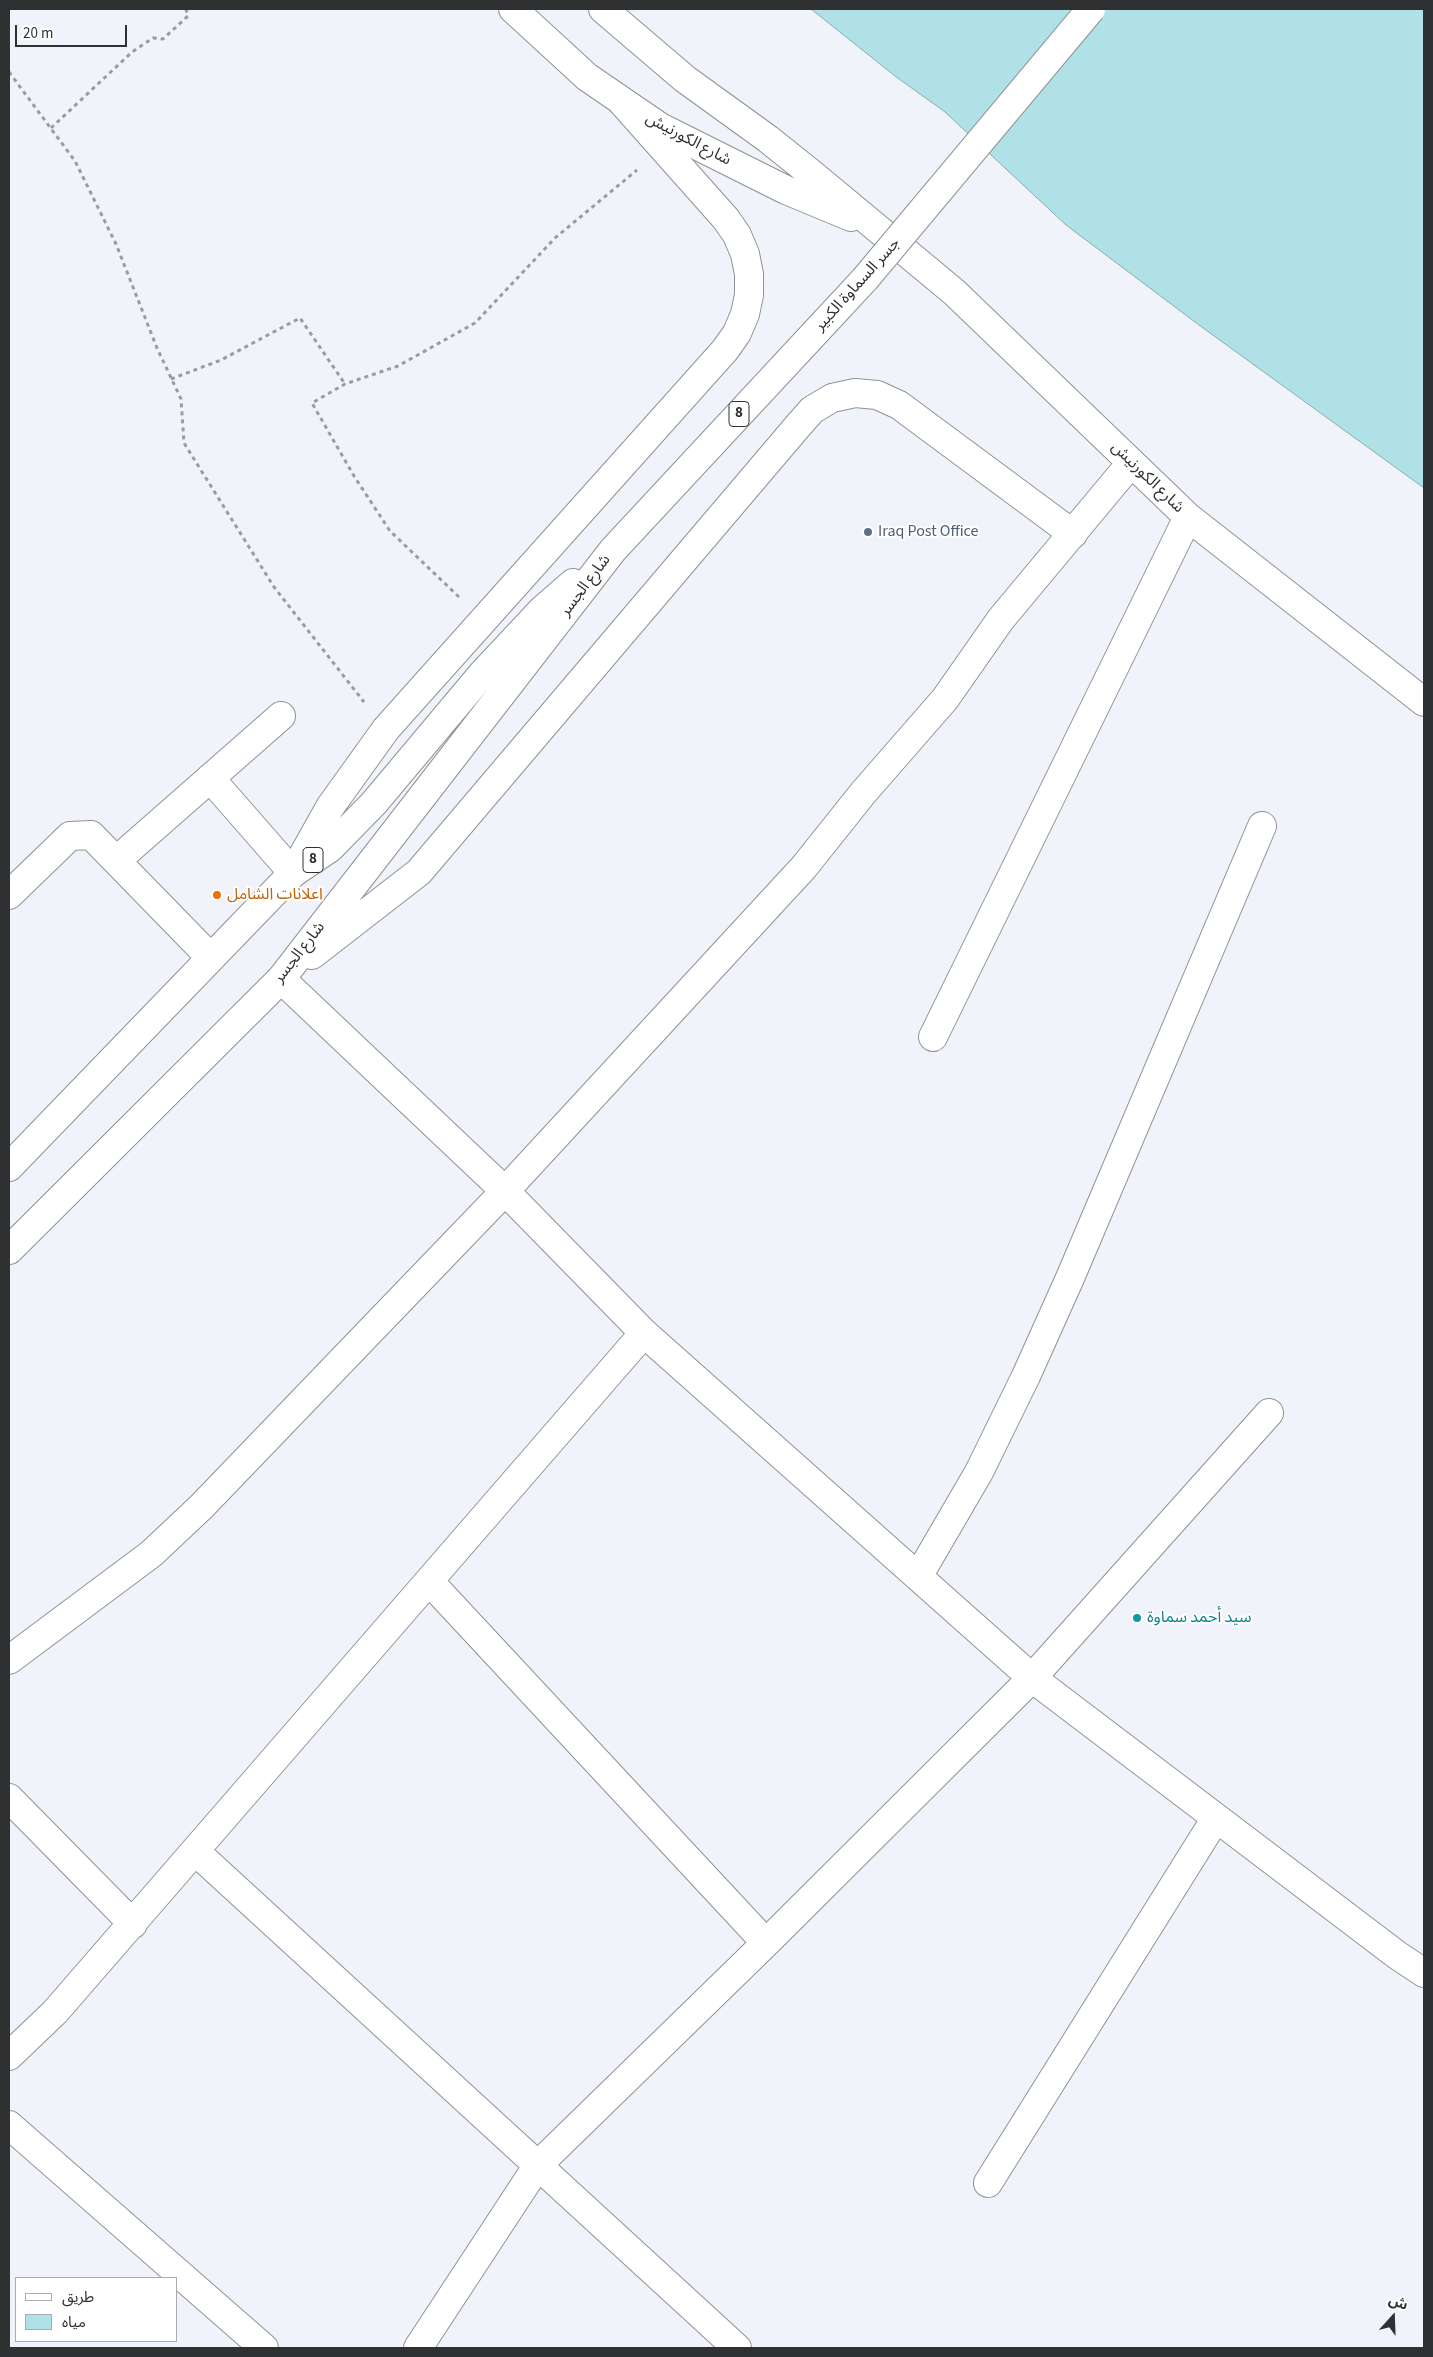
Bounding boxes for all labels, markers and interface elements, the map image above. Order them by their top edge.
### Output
scale bar [18,15,130,47]
text: 20 m [23,23,53,44]
street label: شارع الكورنيش [642,109,734,171]
street label: جسر السماوة الكبير [811,234,905,336]
road number: 8 [729,402,749,426]
street label: شارع الكورنيش [1107,438,1187,518]
place label: Iraq Post Office [878,522,979,542]
marker: Iraq Post Office [862,526,874,538]
street label: شارع الجسر [557,551,615,621]
road number: 8 [303,848,323,872]
place label: اعلانات الشامل [227,885,323,905]
marker: اعلانات الشامل [211,889,223,901]
street label: شارع الجسر [270,919,330,987]
place label: سيد أحمد سماوة [1147,1608,1251,1628]
marker: سيد أحمد سماوة [1131,1612,1143,1624]
legend [15,2277,178,2342]
text: طريق [62,2287,94,2308]
text: ش [1386,2290,1411,2316]
north arrow [1368,2292,1418,2342]
text: مياه [62,2312,86,2333]

